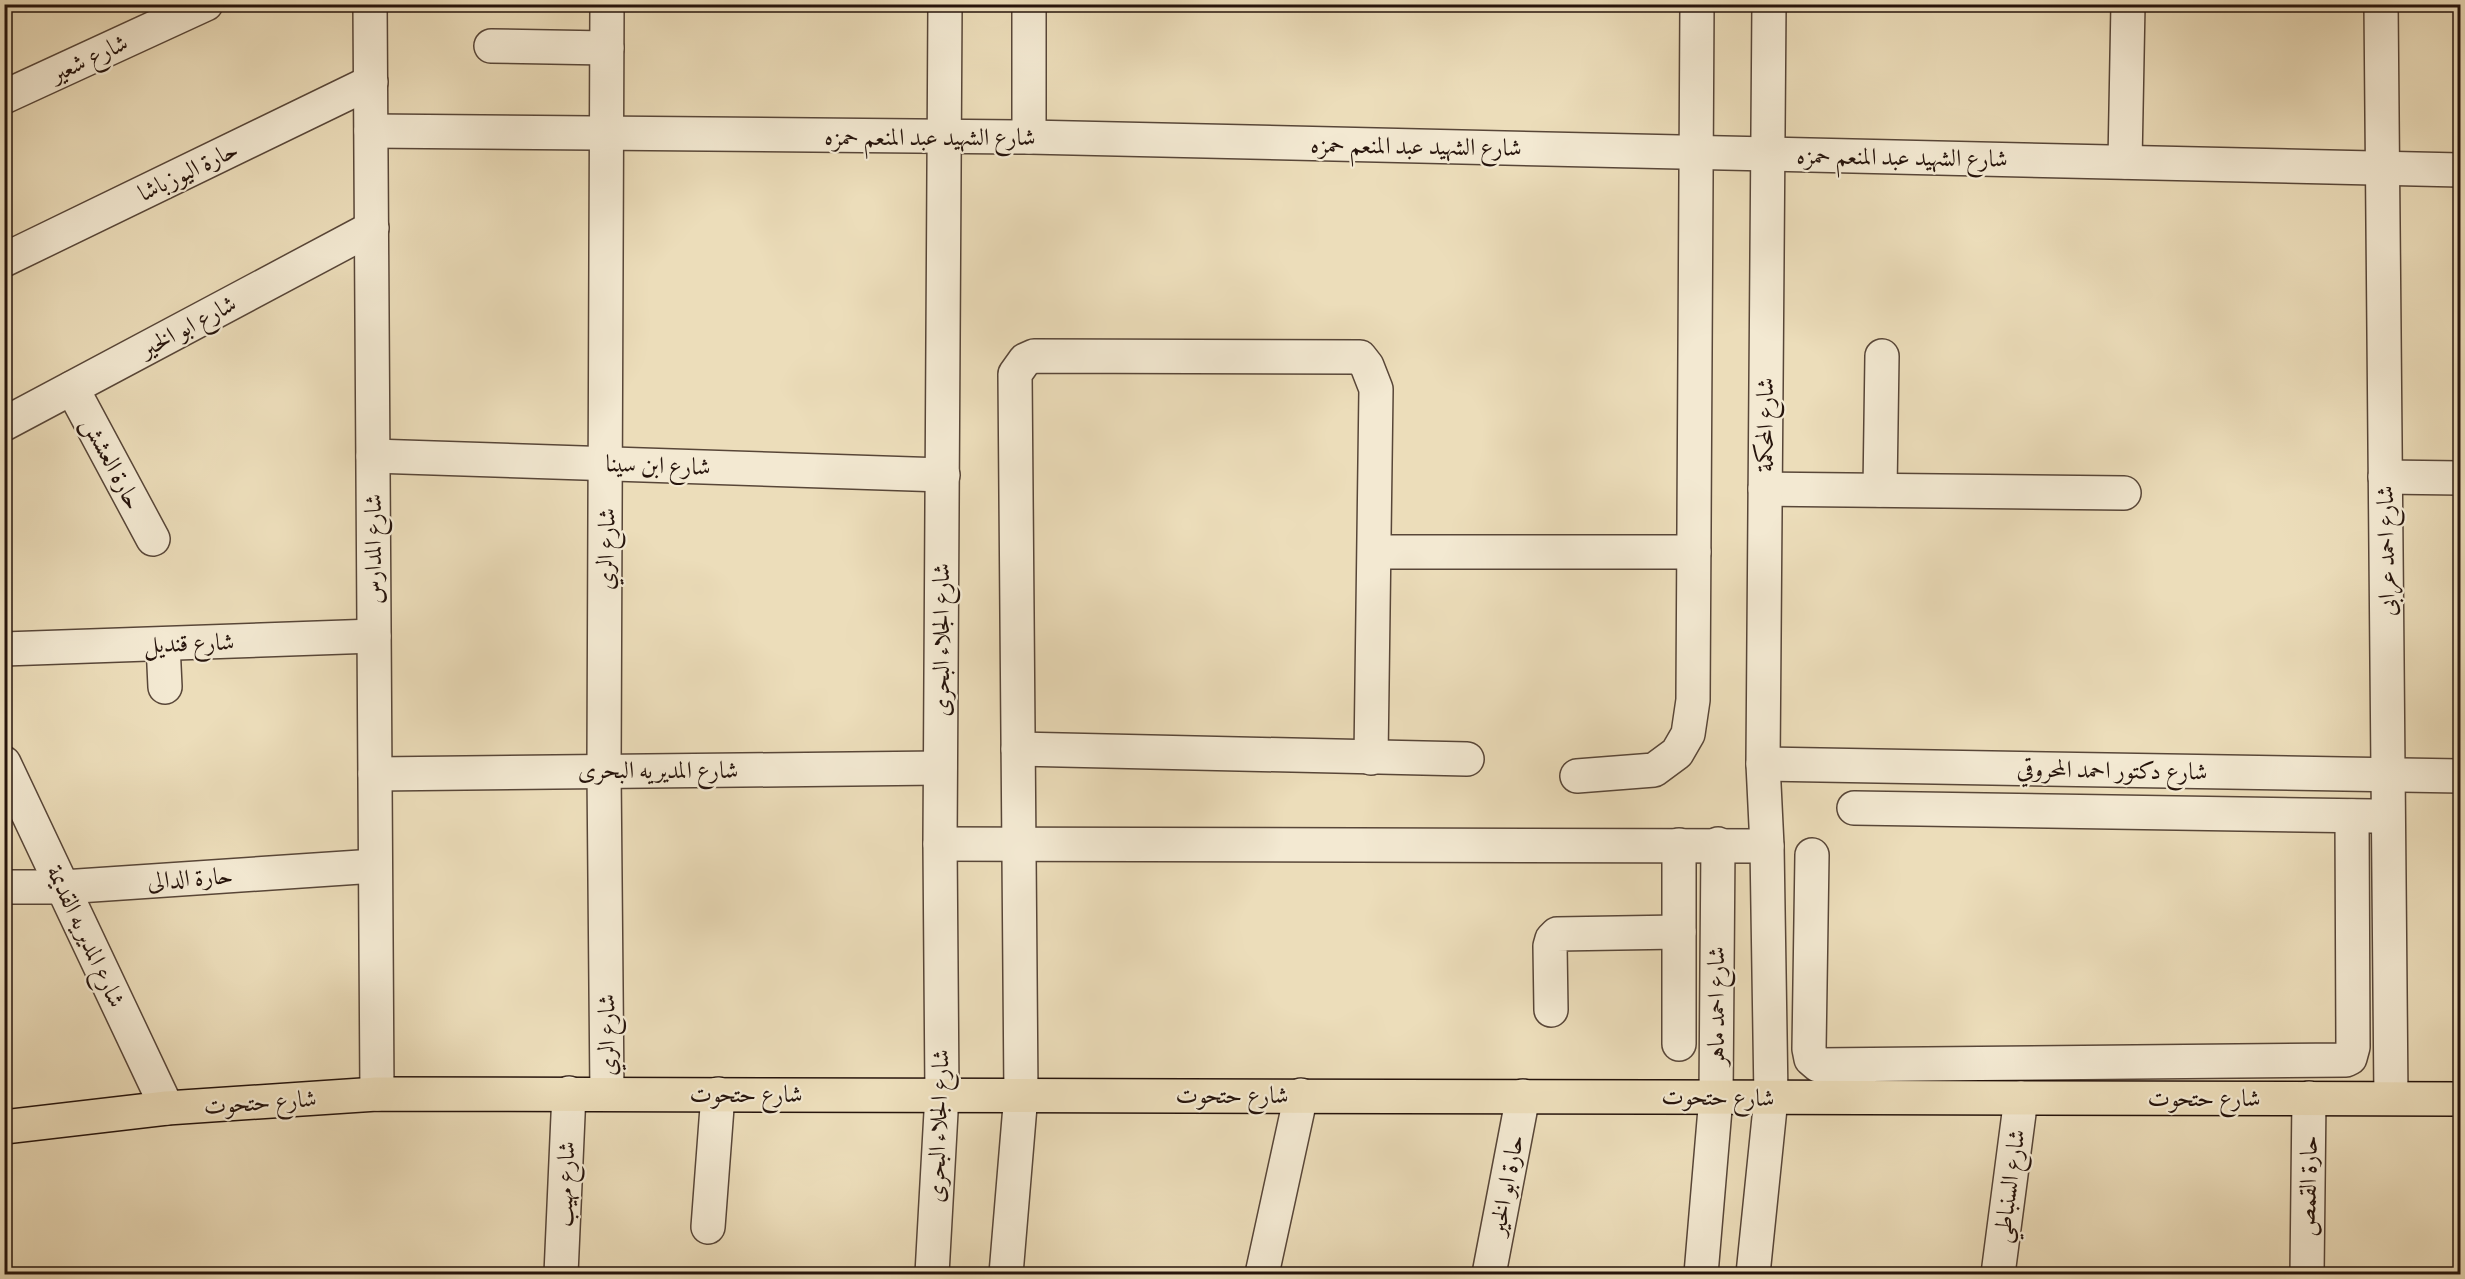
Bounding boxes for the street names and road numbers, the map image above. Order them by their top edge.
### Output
street label: شارع شعير [42,26,135,95]
street label: شارع الشهيد عبد المنعم حمزه [824,121,1036,159]
street label: شارع الشهيد عبد المنعم حمزه [1310,128,1522,170]
street label: حارة اليوزباشا [133,133,243,209]
street label: شارع الشهيد عبد المنعم حمزه [1796,139,2008,181]
street label: شارع ابو الخير [132,287,244,370]
street label: شارع المحكمة [1749,378,1785,472]
street label: حارة العشش [74,411,150,515]
street label: شارع ابن سينا [605,447,711,487]
street label: شارع احمد عرابى [2369,485,2407,617]
street label: شارع المدارس [357,494,393,604]
street label: شارع الري [589,508,627,590]
street label: شارع الجلاء البحرى [925,563,961,717]
street label: شارع قنديل [143,625,235,665]
street label: شارع دكتور احمد المحروقي [2016,752,2208,792]
street label: شارع المديريه البحرى [578,754,738,790]
street label: حارة الدالى [146,859,234,897]
street label: شارع المديريه القديمة [35,860,133,1014]
street label: شارع احمد ماهر [1700,946,1736,1069]
street label: شارع الري [590,994,628,1076]
street label: شارع الجلاء البحرى [919,1049,961,1204]
street label: شارع حتحوت [689,1078,803,1114]
street label: شارع حتحوت [1175,1079,1289,1115]
street label: شارع حتحوت [1661,1080,1775,1118]
street label: شارع حتحوت [202,1082,318,1126]
street label: شارع حتحوت [2147,1082,2261,1118]
street label: شارع السنباطي [1985,1127,2040,1246]
street label: حارة ابو الخير [1480,1132,1531,1241]
street label: حارة القمص [2291,1135,2325,1237]
street label: شارع مهيب [548,1140,586,1228]

